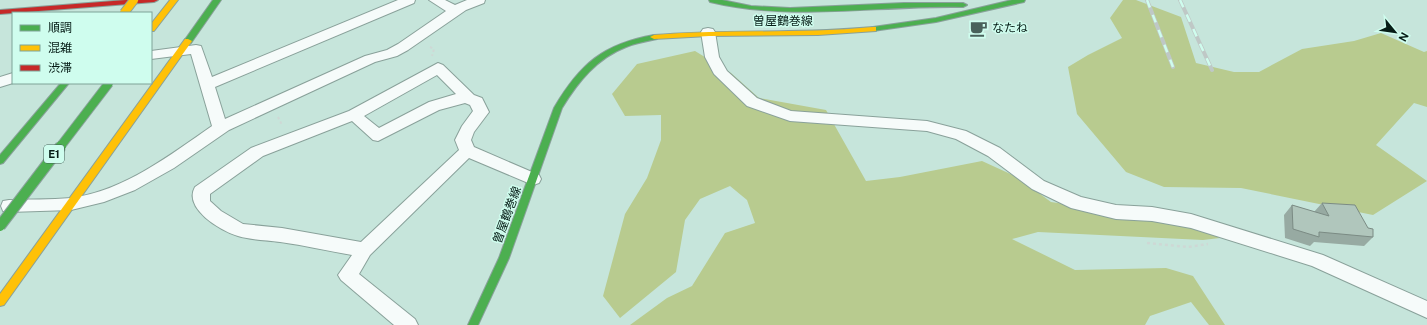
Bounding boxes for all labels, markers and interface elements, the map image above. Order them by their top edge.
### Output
legend [12,12,152,84]
north arrow [1375,12,1415,52]
street label: 曽屋鶴巻線 [753,14,813,28]
cafe icon: なたね [969,18,989,38]
text: 順調 [48,21,72,35]
place label: なたね [992,21,1028,35]
text: N [1396,30,1411,44]
text: 混雑 [48,41,72,55]
text: 渋滞 [48,61,72,75]
road number: E1 [44,145,64,163]
street label: 曽屋鶴巻線 [490,184,524,246]

